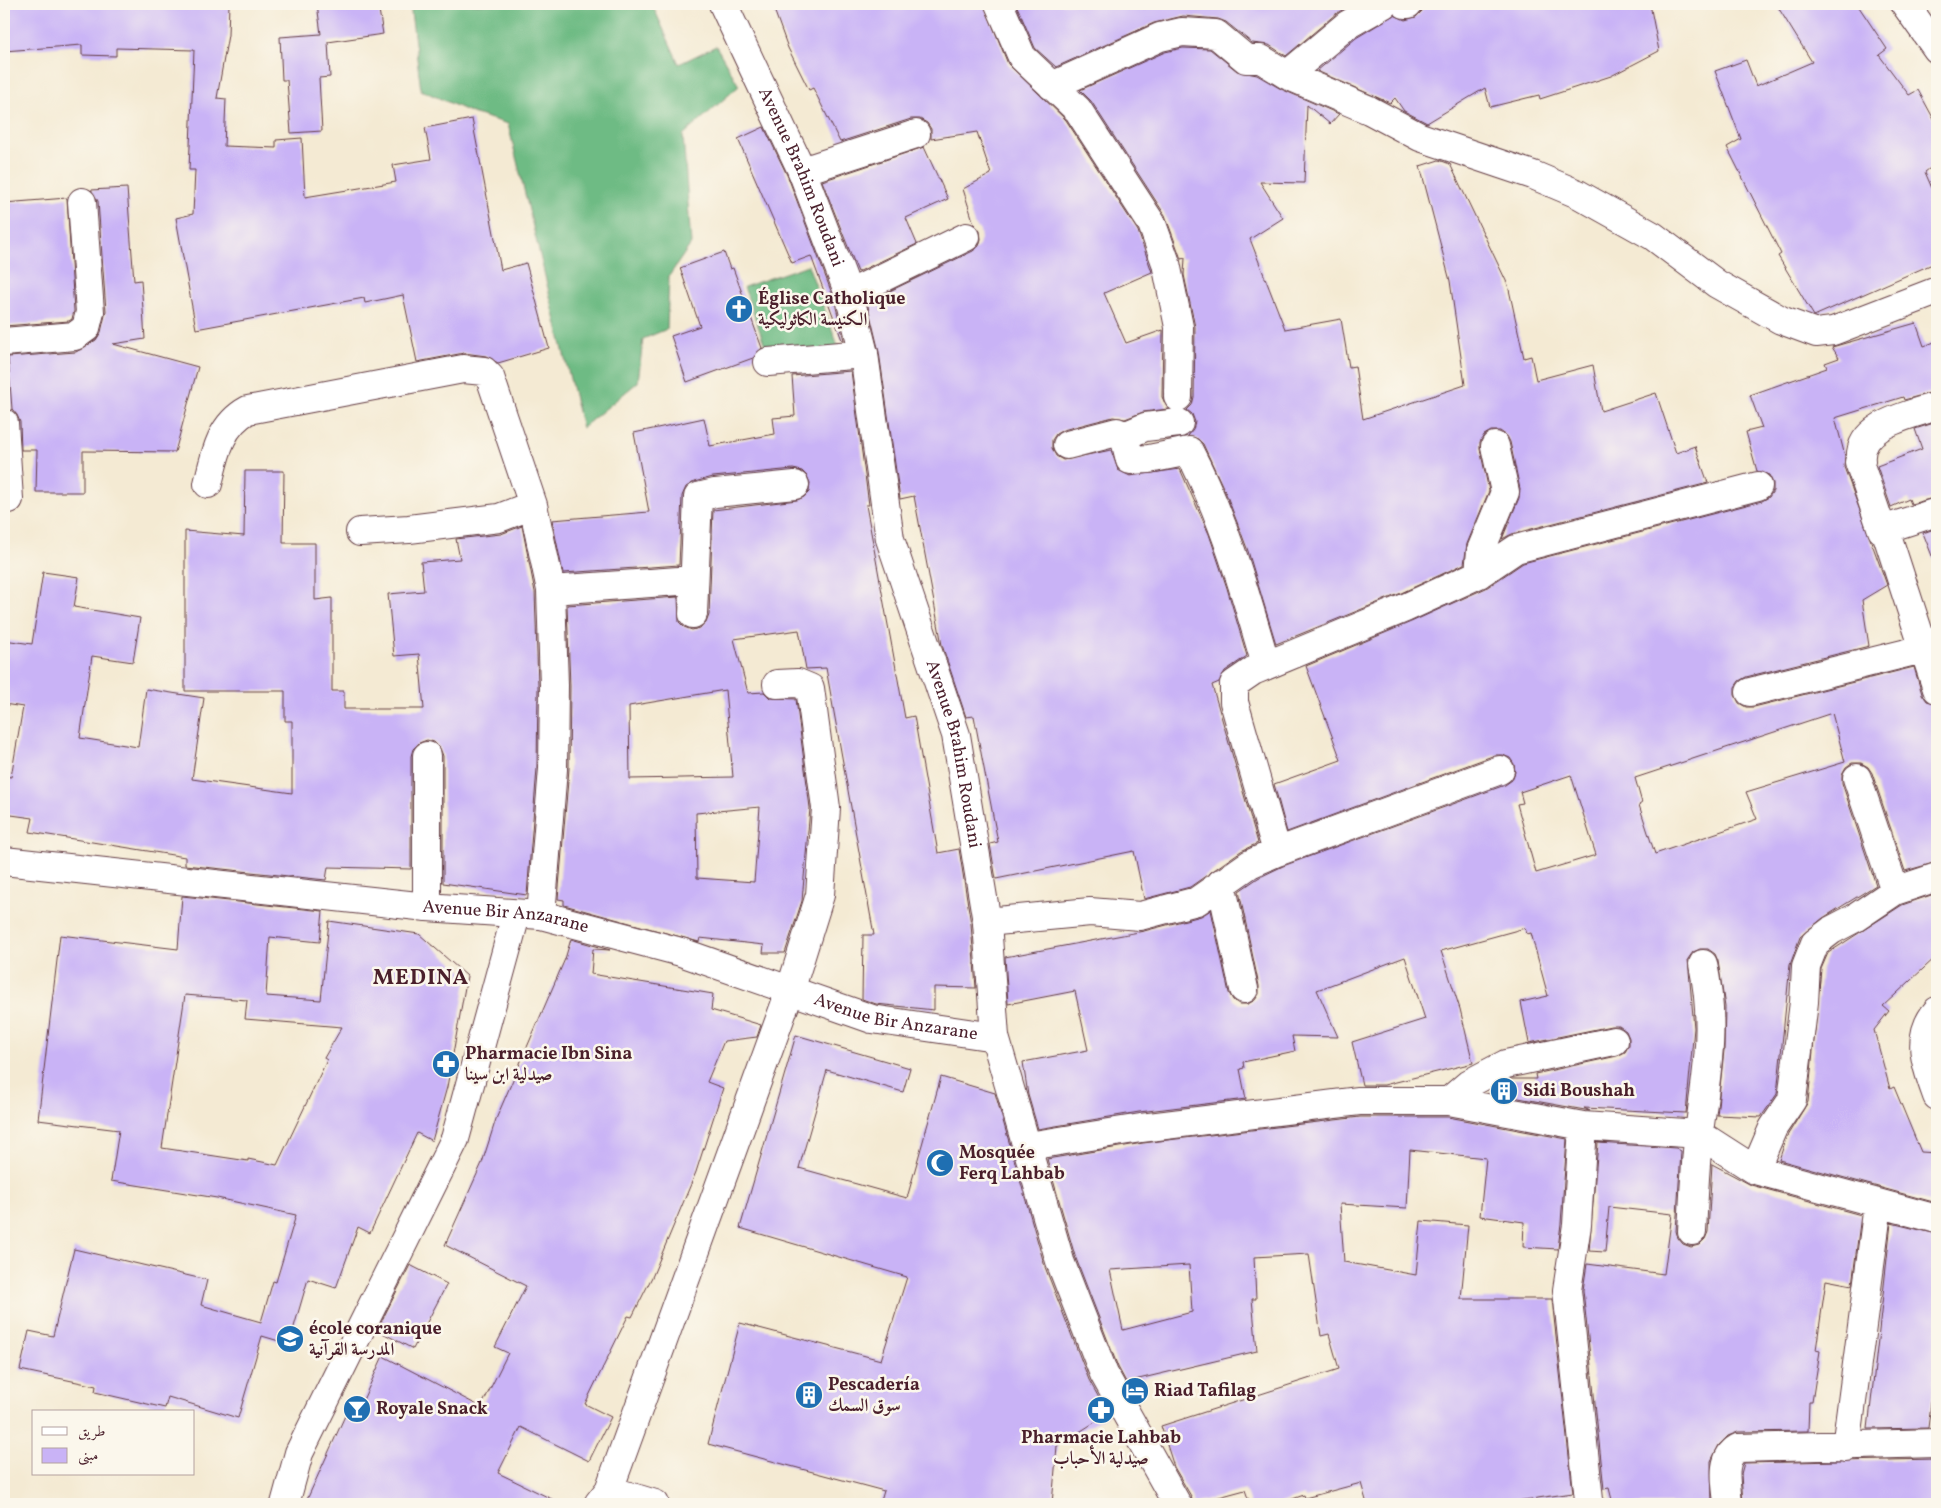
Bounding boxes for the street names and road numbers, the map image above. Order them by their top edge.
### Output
street label: Avenue Brahim Roudani [752,83,850,270]
street label: Avenue Brahim Roudani [919,657,987,850]
street label: Avenue Bir Anzarane [422,894,592,940]
street label: Avenue Bir Anzarane [811,987,979,1047]

